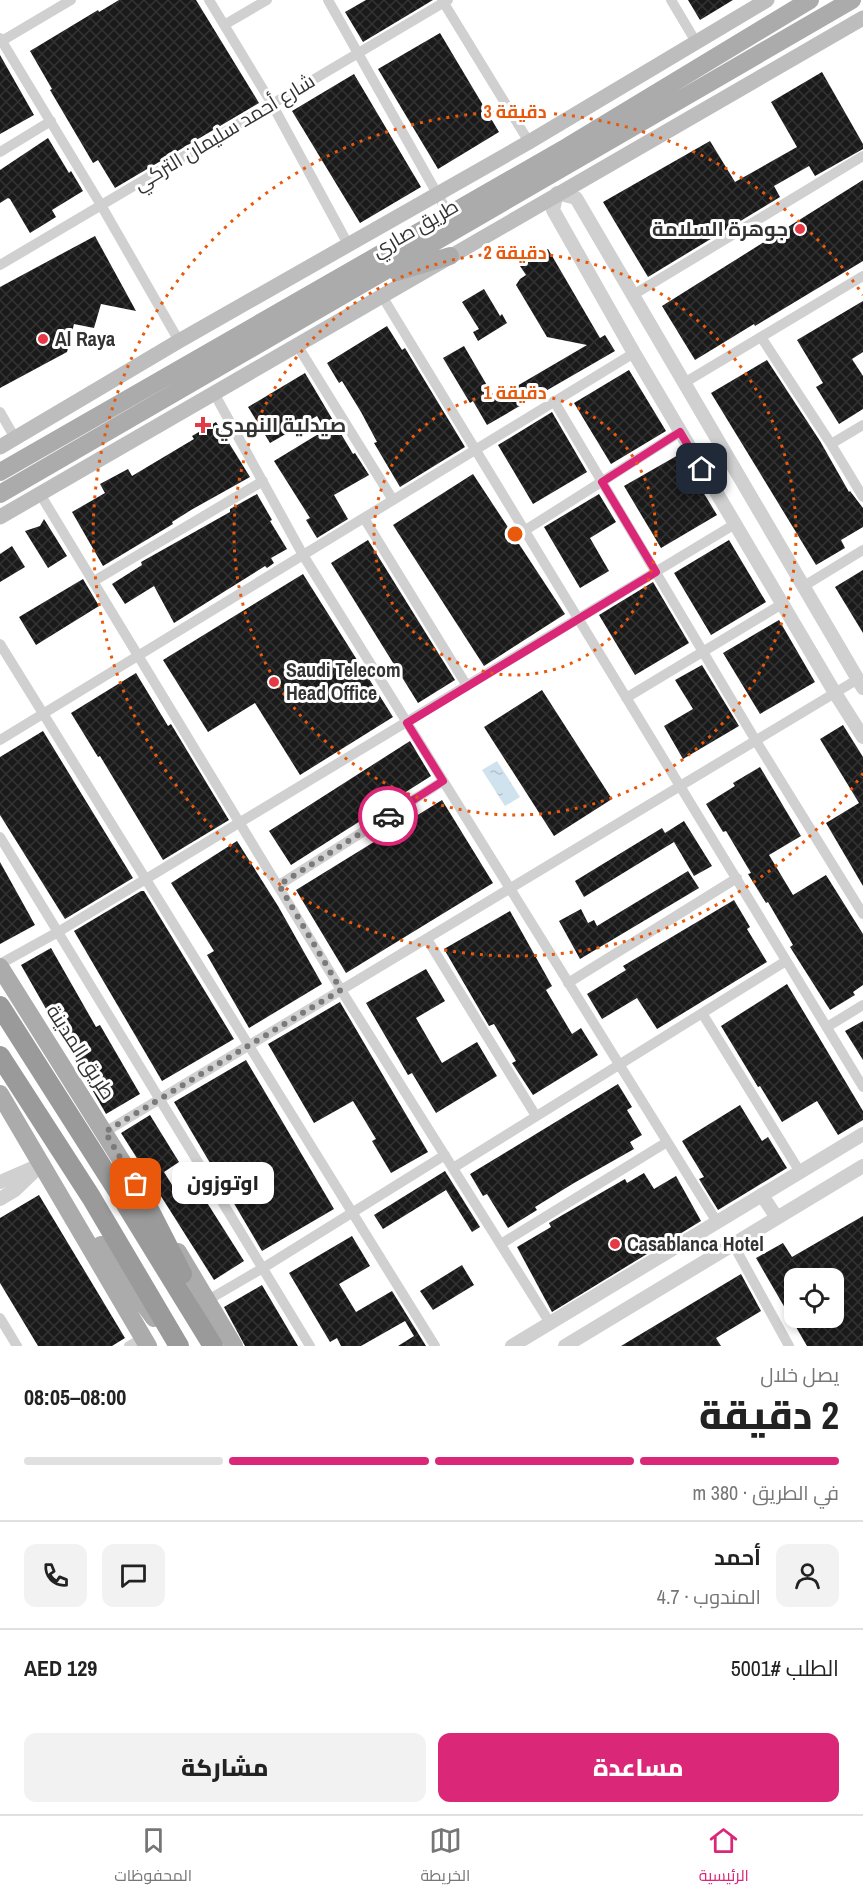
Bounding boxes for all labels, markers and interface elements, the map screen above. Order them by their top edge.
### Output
street label: شارع أحمد سليمان التركي [128,67,321,199]
text: 3 دقيقة [483,99,547,124]
street label: طريق صاري [367,192,464,266]
place label: جوهرة السلامة [652,215,788,242]
marker: جوهرة السلامة [793,222,807,236]
text: 2 دقيقة [483,240,547,265]
place label: Al Raya [55,325,115,352]
marker: Al Raya [36,332,50,346]
text: 1 دقيقة [483,380,547,405]
place label: صيدلية النهدي [215,411,346,441]
marker: صيدلية النهدي [196,418,210,432]
pin [676,443,727,494]
icon: home [685,452,718,485]
centre of rings [505,524,525,544]
place label: Saudi Telecom Head Office [286,656,401,706]
marker: Saudi Telecom Head Office [267,675,281,689]
courier [358,786,418,846]
icon: car [372,800,405,833]
street label: طريق المدينة [41,999,122,1104]
pin [110,1158,161,1209]
callout: اوتوزون [172,1163,274,1205]
icon: bag [119,1167,152,1200]
text: اوتوزون [187,1169,259,1196]
place label: Casablanca Hotel [627,1230,764,1257]
marker: Casablanca Hotel [608,1237,622,1251]
map controls [784,1268,844,1328]
button: locate [784,1268,844,1328]
text: يصل خلال [760,1361,839,1388]
text: 08:00–08:05 [24,1382,126,1412]
text: 2 دقيقة [699,1389,839,1441]
text: في الطريق · 380 m [693,1479,839,1506]
text: أحمد [714,1542,761,1572]
button: phone [24,1544,87,1607]
button: chat [102,1544,165,1607]
button: person [776,1544,839,1607]
text: المندوب · 4.7 [657,1583,761,1610]
text: AED 129 [24,1653,97,1683]
text: الطلب #5001 [731,1653,839,1683]
button: مشاركة [24,1733,426,1802]
button: مساعدة [438,1733,839,1802]
tab: المحفوظات [114,1824,192,1890]
tab: الخريطة [420,1824,470,1890]
tab: الرئيسية [699,1824,749,1890]

